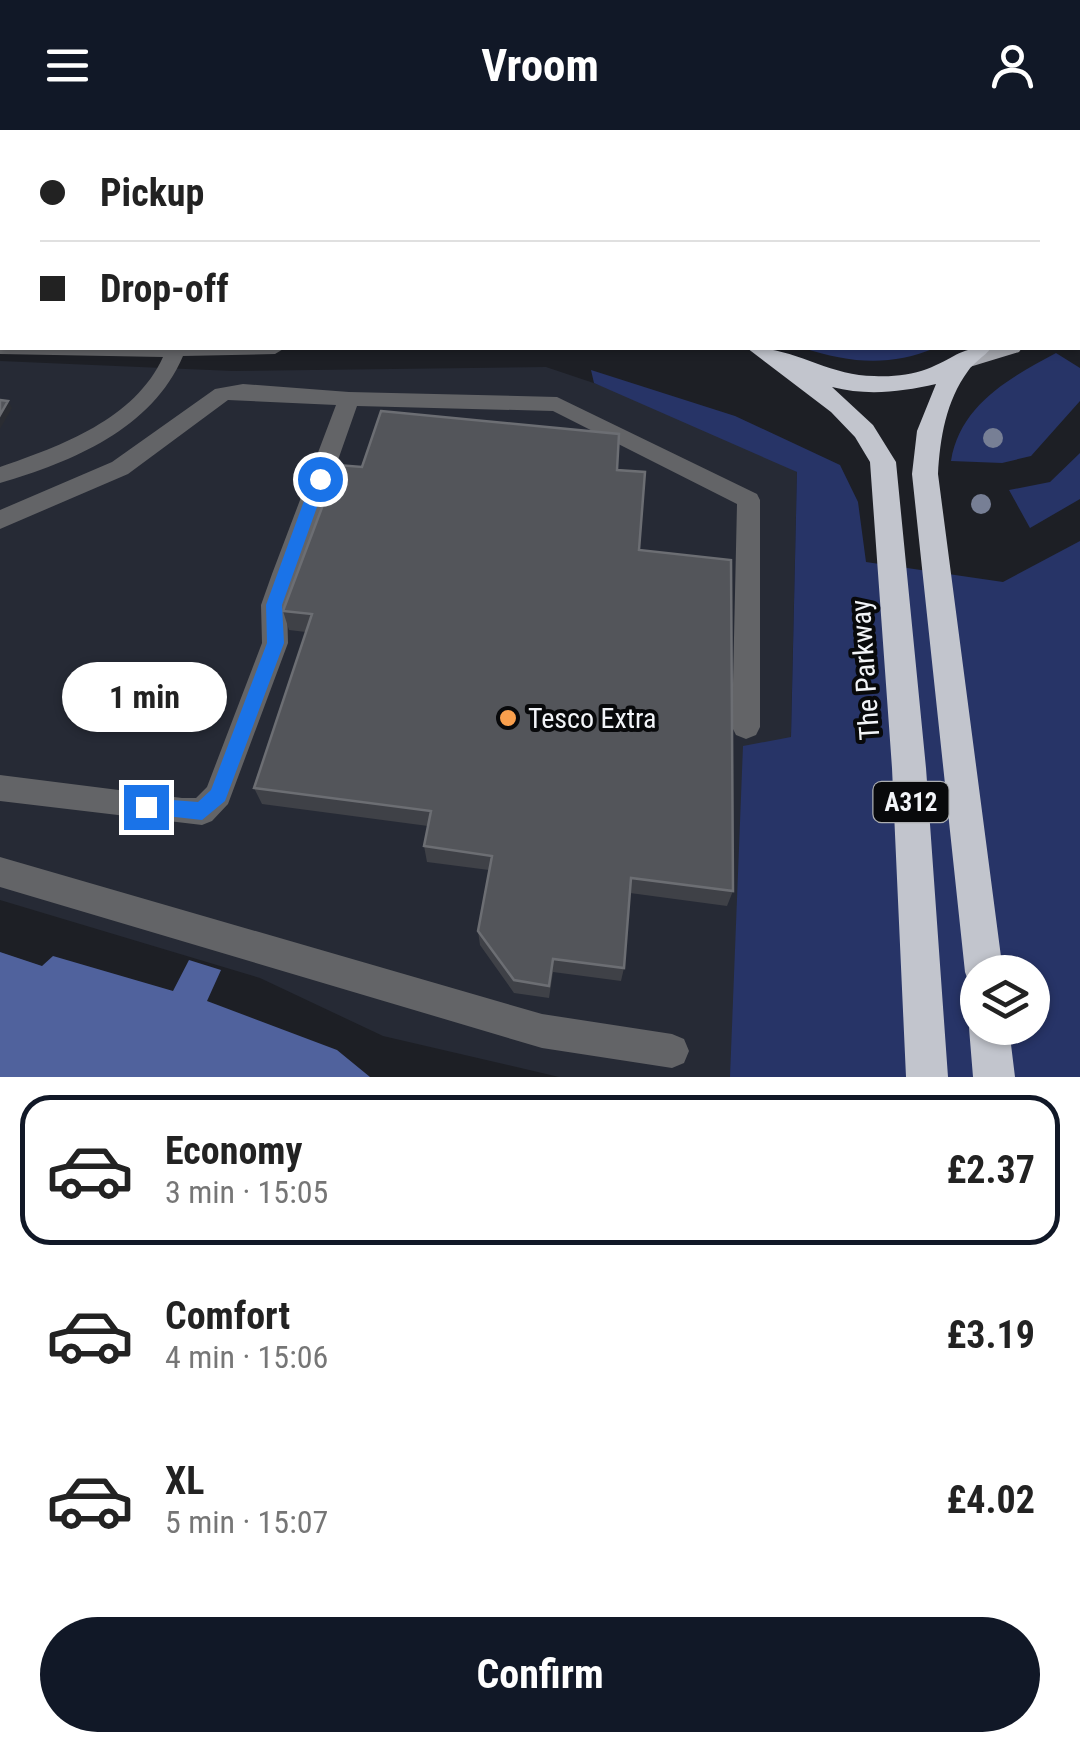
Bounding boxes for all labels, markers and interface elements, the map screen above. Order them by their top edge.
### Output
icon: menu [40,38,95,93]
icon: person [985,38,1040,93]
text: Vroom [481,39,599,92]
text: Pickup [100,171,204,215]
text: Drop-off [100,267,229,311]
route start [298,457,343,502]
street label: The Parkway [844,598,886,741]
callout: 1 min [64,662,228,732]
text: 1 min [109,678,180,716]
place label: Tesco Extra [528,702,656,735]
marker: Tesco Extra [497,707,519,729]
road number: A312 [874,782,948,822]
route end [124,785,169,830]
map controls [960,955,1050,1045]
button: layers [960,955,1050,1045]
icon: car [45,1125,135,1215]
text: Economy [165,1129,302,1173]
text: £2.37 [946,1148,1035,1192]
text: 3 min · 15:05 [165,1173,328,1211]
icon: car [45,1290,135,1380]
text: Comfort [165,1294,290,1338]
text: £3.19 [946,1313,1035,1357]
text: 4 min · 15:06 [165,1338,328,1376]
icon: car [45,1455,135,1545]
text: XL [165,1459,204,1503]
text: £4.02 [946,1478,1035,1522]
text: 5 min · 15:07 [165,1503,328,1541]
button: Confirm [40,1617,1040,1732]

